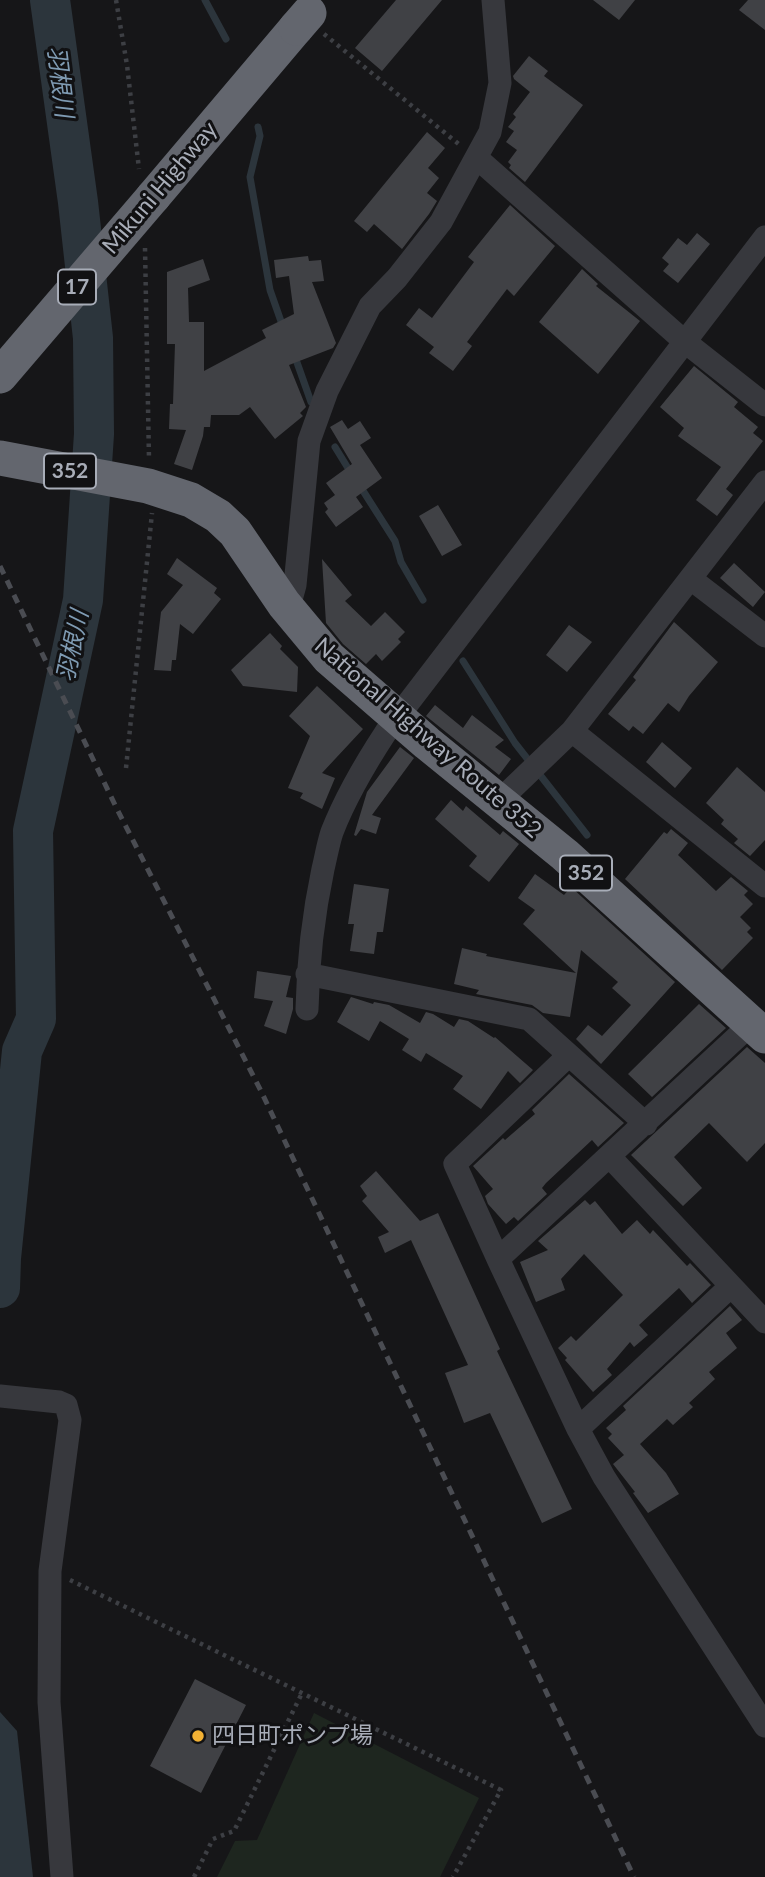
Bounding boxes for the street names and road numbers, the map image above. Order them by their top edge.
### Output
street label: Mikuni Highway [97,116,223,260]
road number: 17 [58,270,96,304]
road number: 352 [44,454,96,489]
street label: National Highway Route 352 [309,632,547,844]
road number: 352 [560,856,612,890]

